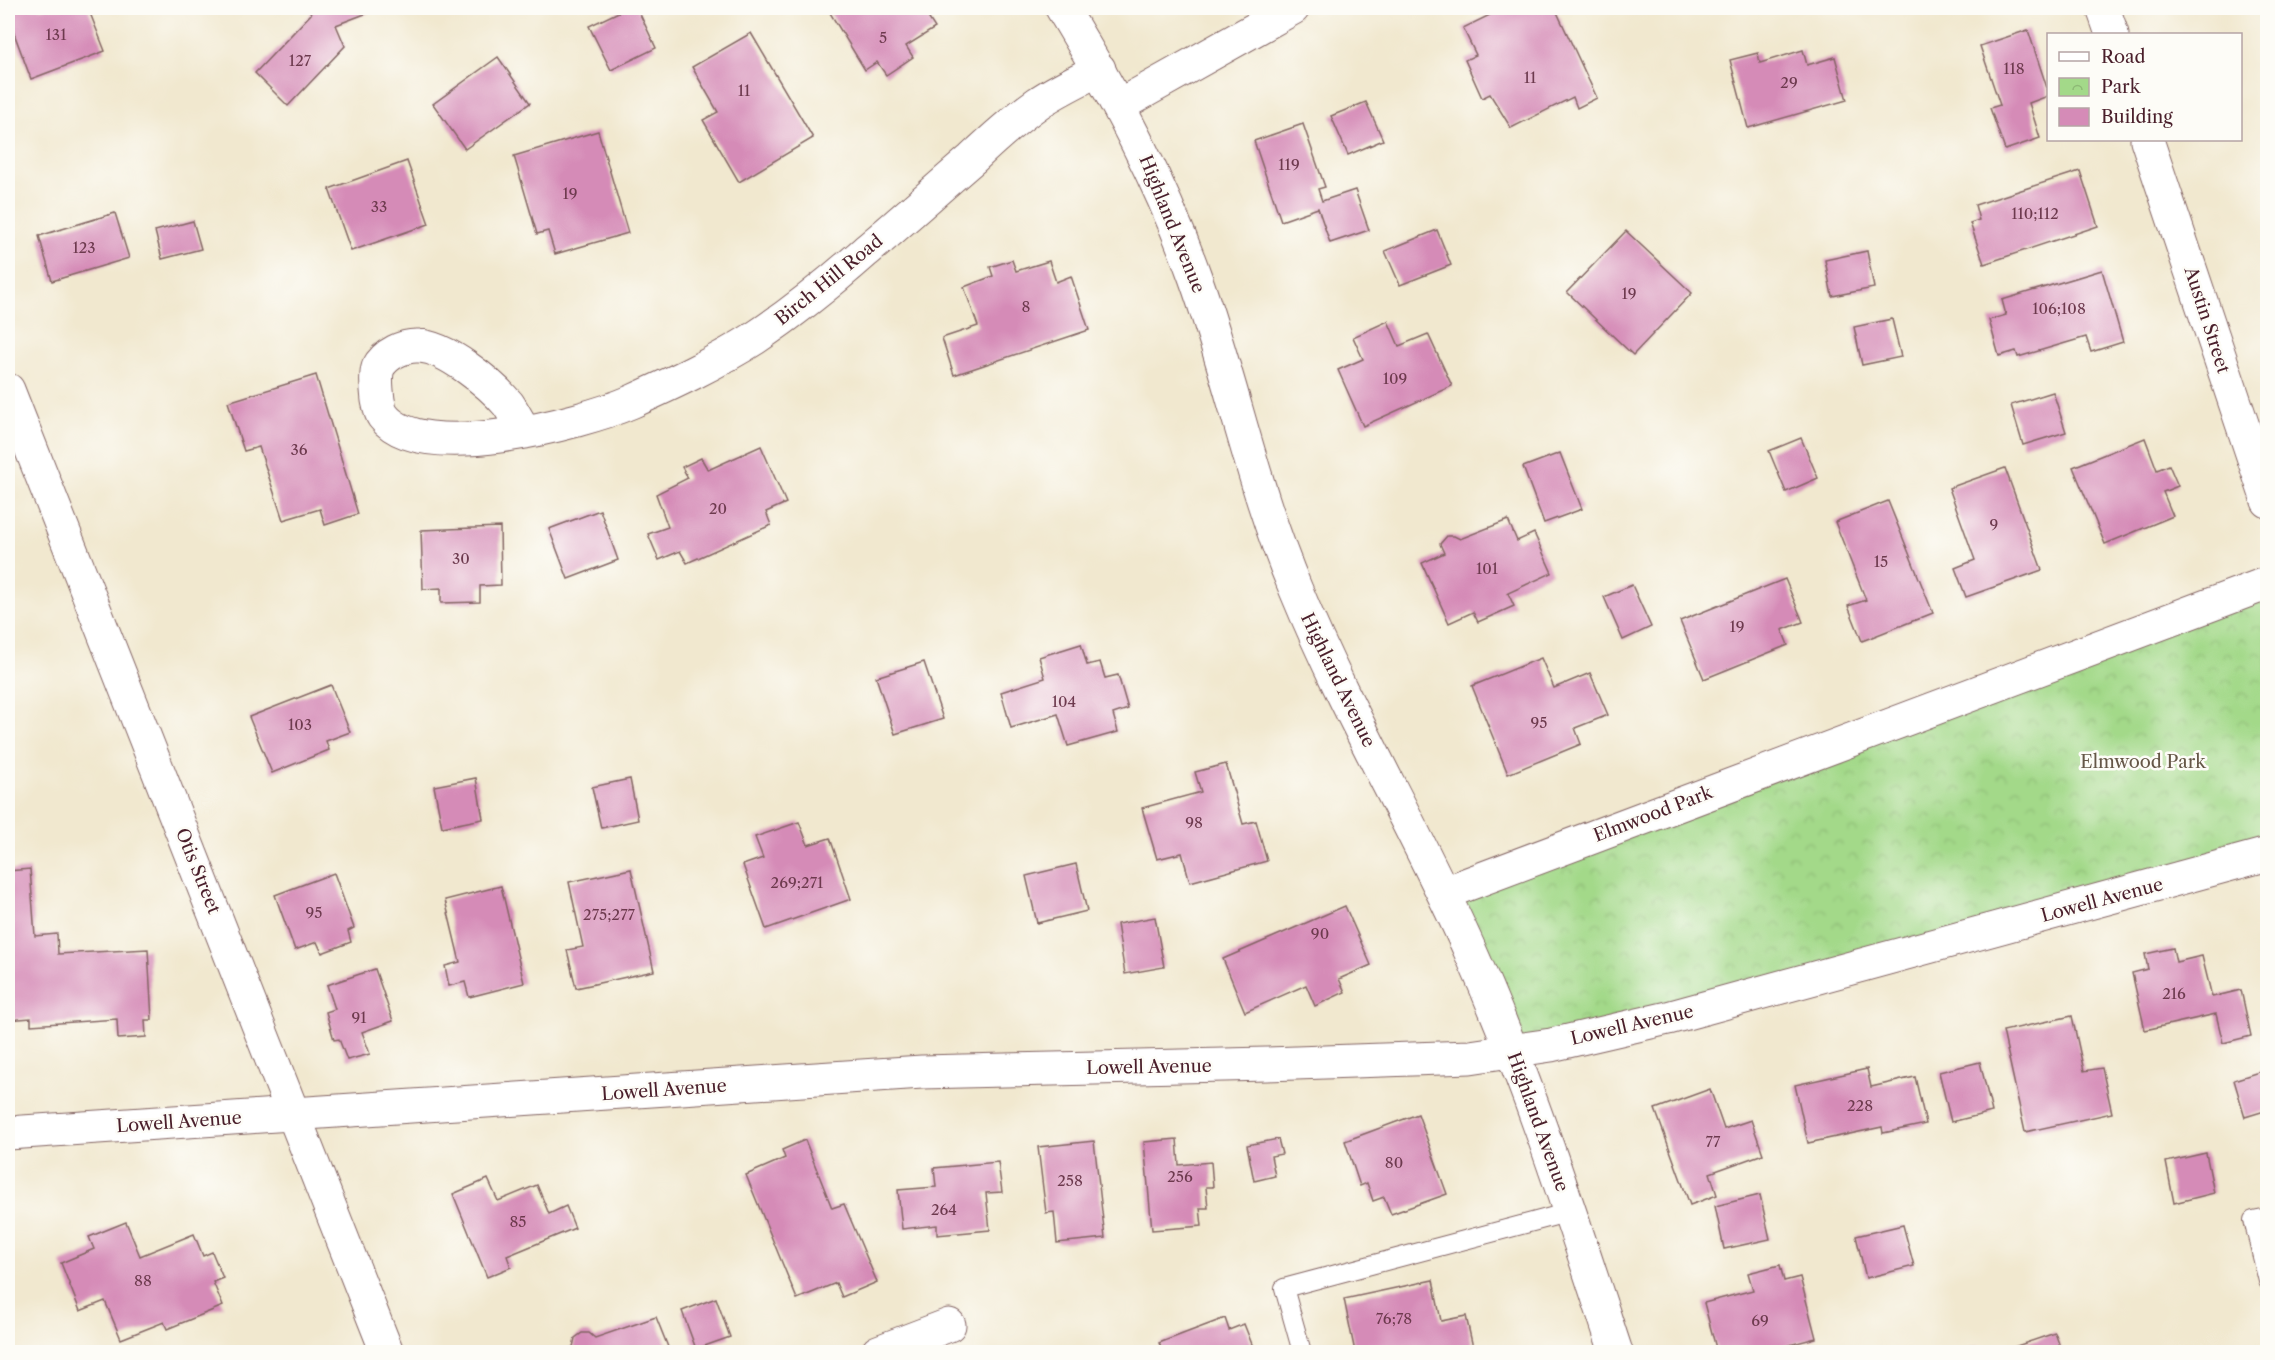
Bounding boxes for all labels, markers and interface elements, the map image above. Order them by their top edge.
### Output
house number: 131 [46,25,67,44]
house number: 5 [879,28,887,47]
legend [2047,33,2242,141]
text: Road [2101,46,2146,68]
house number: 127 [289,51,312,70]
house number: 118 [2003,59,2025,78]
house number: 11 [1524,68,1537,87]
house number: 29 [1780,73,1798,92]
text: Park [2101,76,2142,98]
house number: 11 [738,81,751,100]
text: Building [2101,106,2173,128]
street label: Highland Avenue [1134,152,1210,296]
house number: 119 [1278,155,1300,174]
house number: 19 [562,184,578,203]
house number: 33 [371,197,387,216]
house number: 110;112 [2011,204,2059,223]
street label: Birch Hill Road [771,230,887,330]
house number: 123 [72,238,96,257]
street label: Austin Street [2179,263,2235,377]
house number: 19 [1621,284,1637,303]
house number: 8 [1022,297,1031,316]
house number: 106;108 [2032,299,2086,318]
house number: 109 [1383,369,1407,388]
house number: 36 [290,440,308,459]
house number: 20 [709,499,727,518]
house number: 9 [1990,515,1998,534]
house number: 30 [452,549,470,568]
house number: 15 [1874,552,1888,571]
house number: 101 [1476,559,1499,578]
street label: Highland Avenue [1296,609,1380,751]
house number: 19 [1729,617,1745,636]
house number: 104 [1052,692,1076,711]
house number: 95 [1531,713,1547,732]
house number: 103 [288,715,312,734]
park label: Elmwood Park [2080,751,2207,773]
street label: Elmwood Park [1591,781,1717,847]
house number: 98 [1185,813,1203,832]
street label: Otis Street [171,825,225,918]
house number: 269;271 [771,873,824,892]
street label: Lowell Avenue [2039,873,2165,927]
house number: 95 [306,903,322,922]
house number: 275;277 [583,905,636,924]
house number: 90 [1311,924,1329,943]
house number: 216 [2162,984,2186,1003]
street label: Lowell Avenue [1568,1000,1696,1050]
house number: 91 [351,1008,367,1027]
street label: Highland Avenue [1503,1049,1573,1195]
street label: Lowell Avenue [1086,1055,1212,1079]
street label: Lowell Avenue [601,1075,727,1105]
house number: 228 [1847,1096,1873,1115]
street label: Lowell Avenue [116,1107,242,1137]
house number: 77 [1706,1132,1721,1151]
house number: 80 [1385,1153,1403,1172]
house number: 256 [1167,1167,1193,1186]
house number: 258 [1057,1171,1083,1190]
house number: 264 [931,1200,957,1219]
house number: 85 [509,1212,527,1231]
house number: 88 [134,1271,152,1290]
house number: 76;78 [1376,1309,1412,1328]
house number: 69 [1751,1311,1769,1330]

